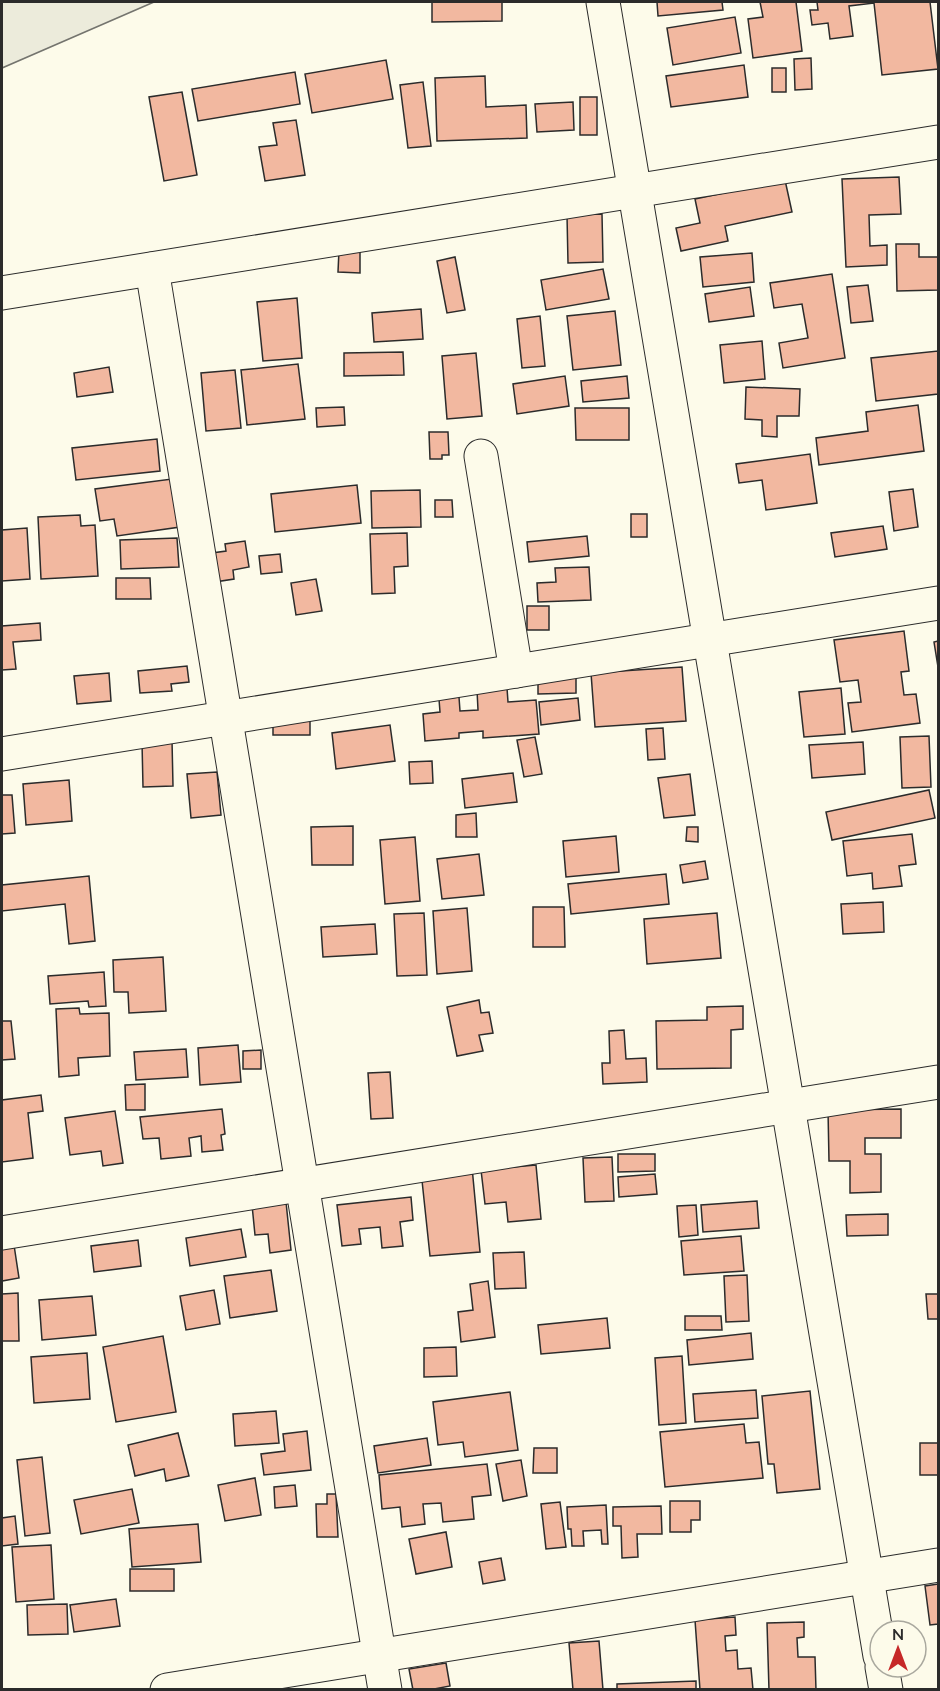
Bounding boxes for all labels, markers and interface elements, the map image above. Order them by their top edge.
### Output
north arrow [868,1619,928,1679]
text: N [892,1624,904,1644]

